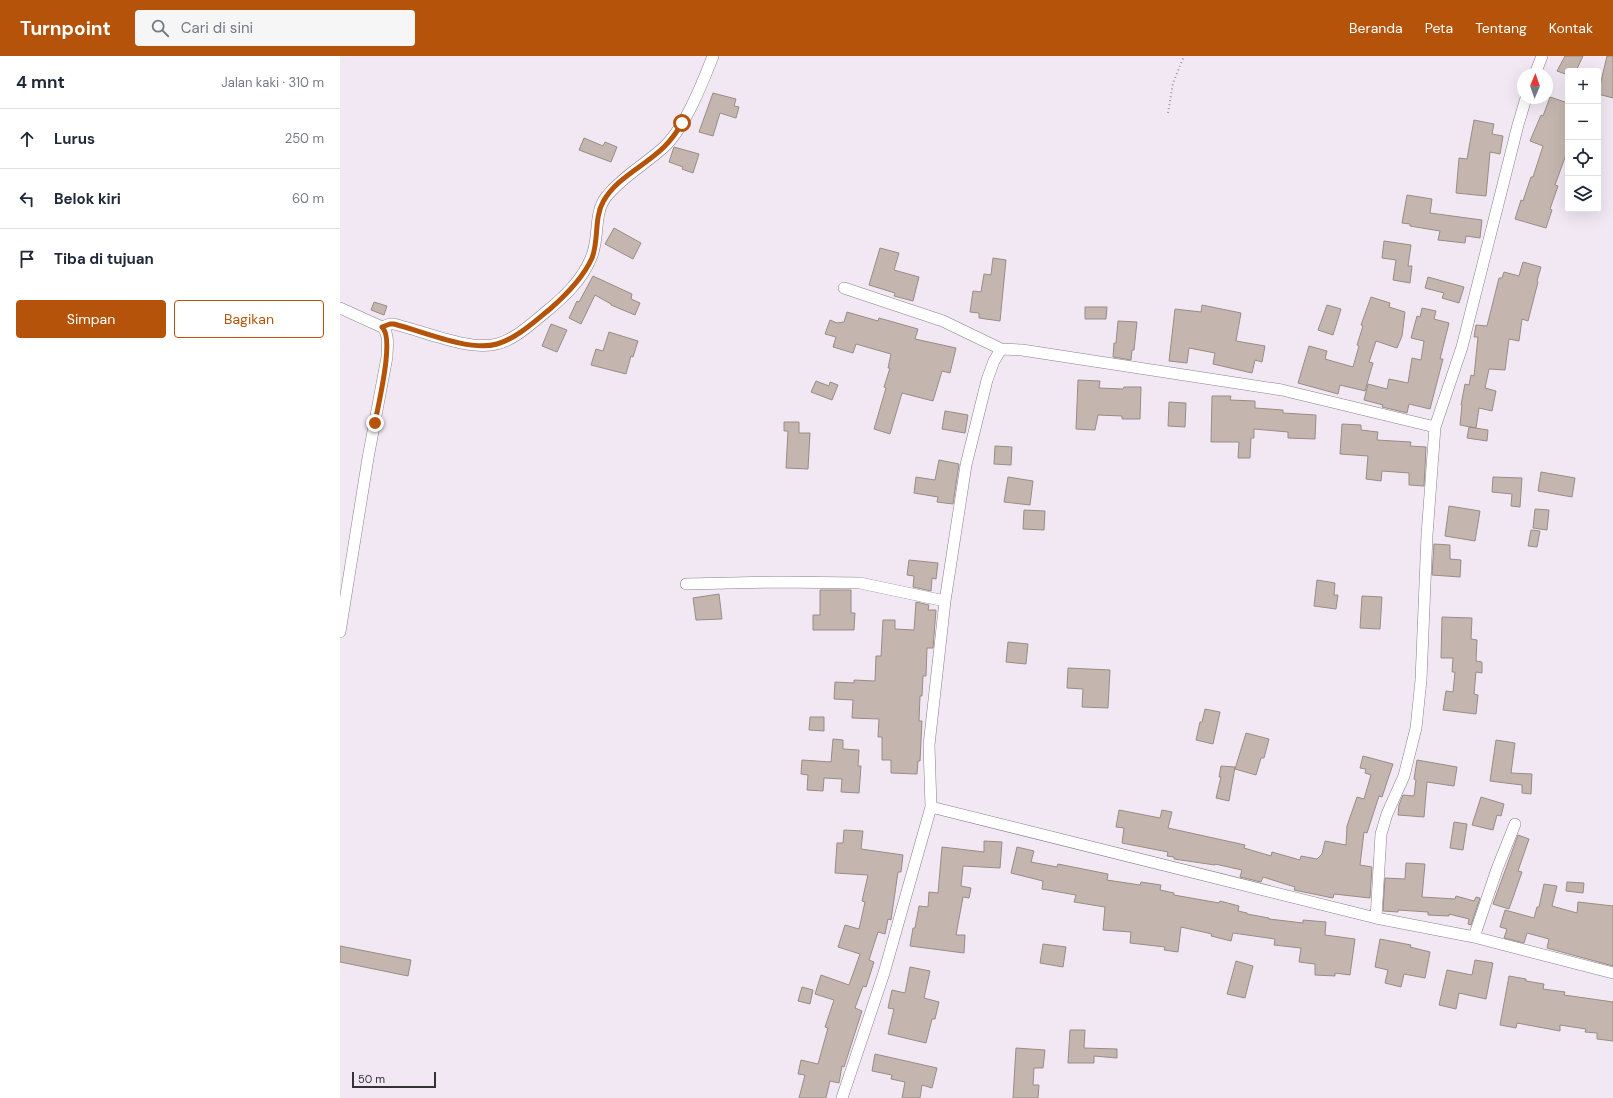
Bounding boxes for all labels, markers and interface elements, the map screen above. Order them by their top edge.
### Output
search box [135,10,415,46]
text: Turnpoint [20,16,111,41]
icon: search [149,17,171,39]
text: Cari di sini [181,18,253,38]
text: Beranda [1349,19,1403,37]
text: Peta [1425,19,1453,37]
text: Tentang [1475,19,1527,37]
text: Kontak [1549,19,1593,37]
north arrow [1517,68,1553,104]
map controls [1565,68,1601,212]
button: + [1565,68,1601,104]
text: 4 mnt [16,71,65,93]
text: Jalan kaki · 310 m [221,74,324,91]
button: − [1565,104,1601,140]
route start [673,114,691,132]
icon: ahead [16,128,38,150]
text: Lurus [54,129,95,149]
text: 250 m [285,130,324,147]
button: locate [1565,140,1601,176]
button: layers [1565,176,1601,212]
icon: left [16,188,38,210]
text: Belok kiri [54,189,121,209]
text: 60 m [292,190,324,207]
icon: arrive [16,248,38,270]
text: Tiba di tujuan [54,249,154,269]
button: Simpan [16,300,166,338]
button: Bagikan [174,300,324,338]
route end [366,414,384,432]
scale bar [352,1070,436,1089]
text: 50 m [358,1072,385,1086]

